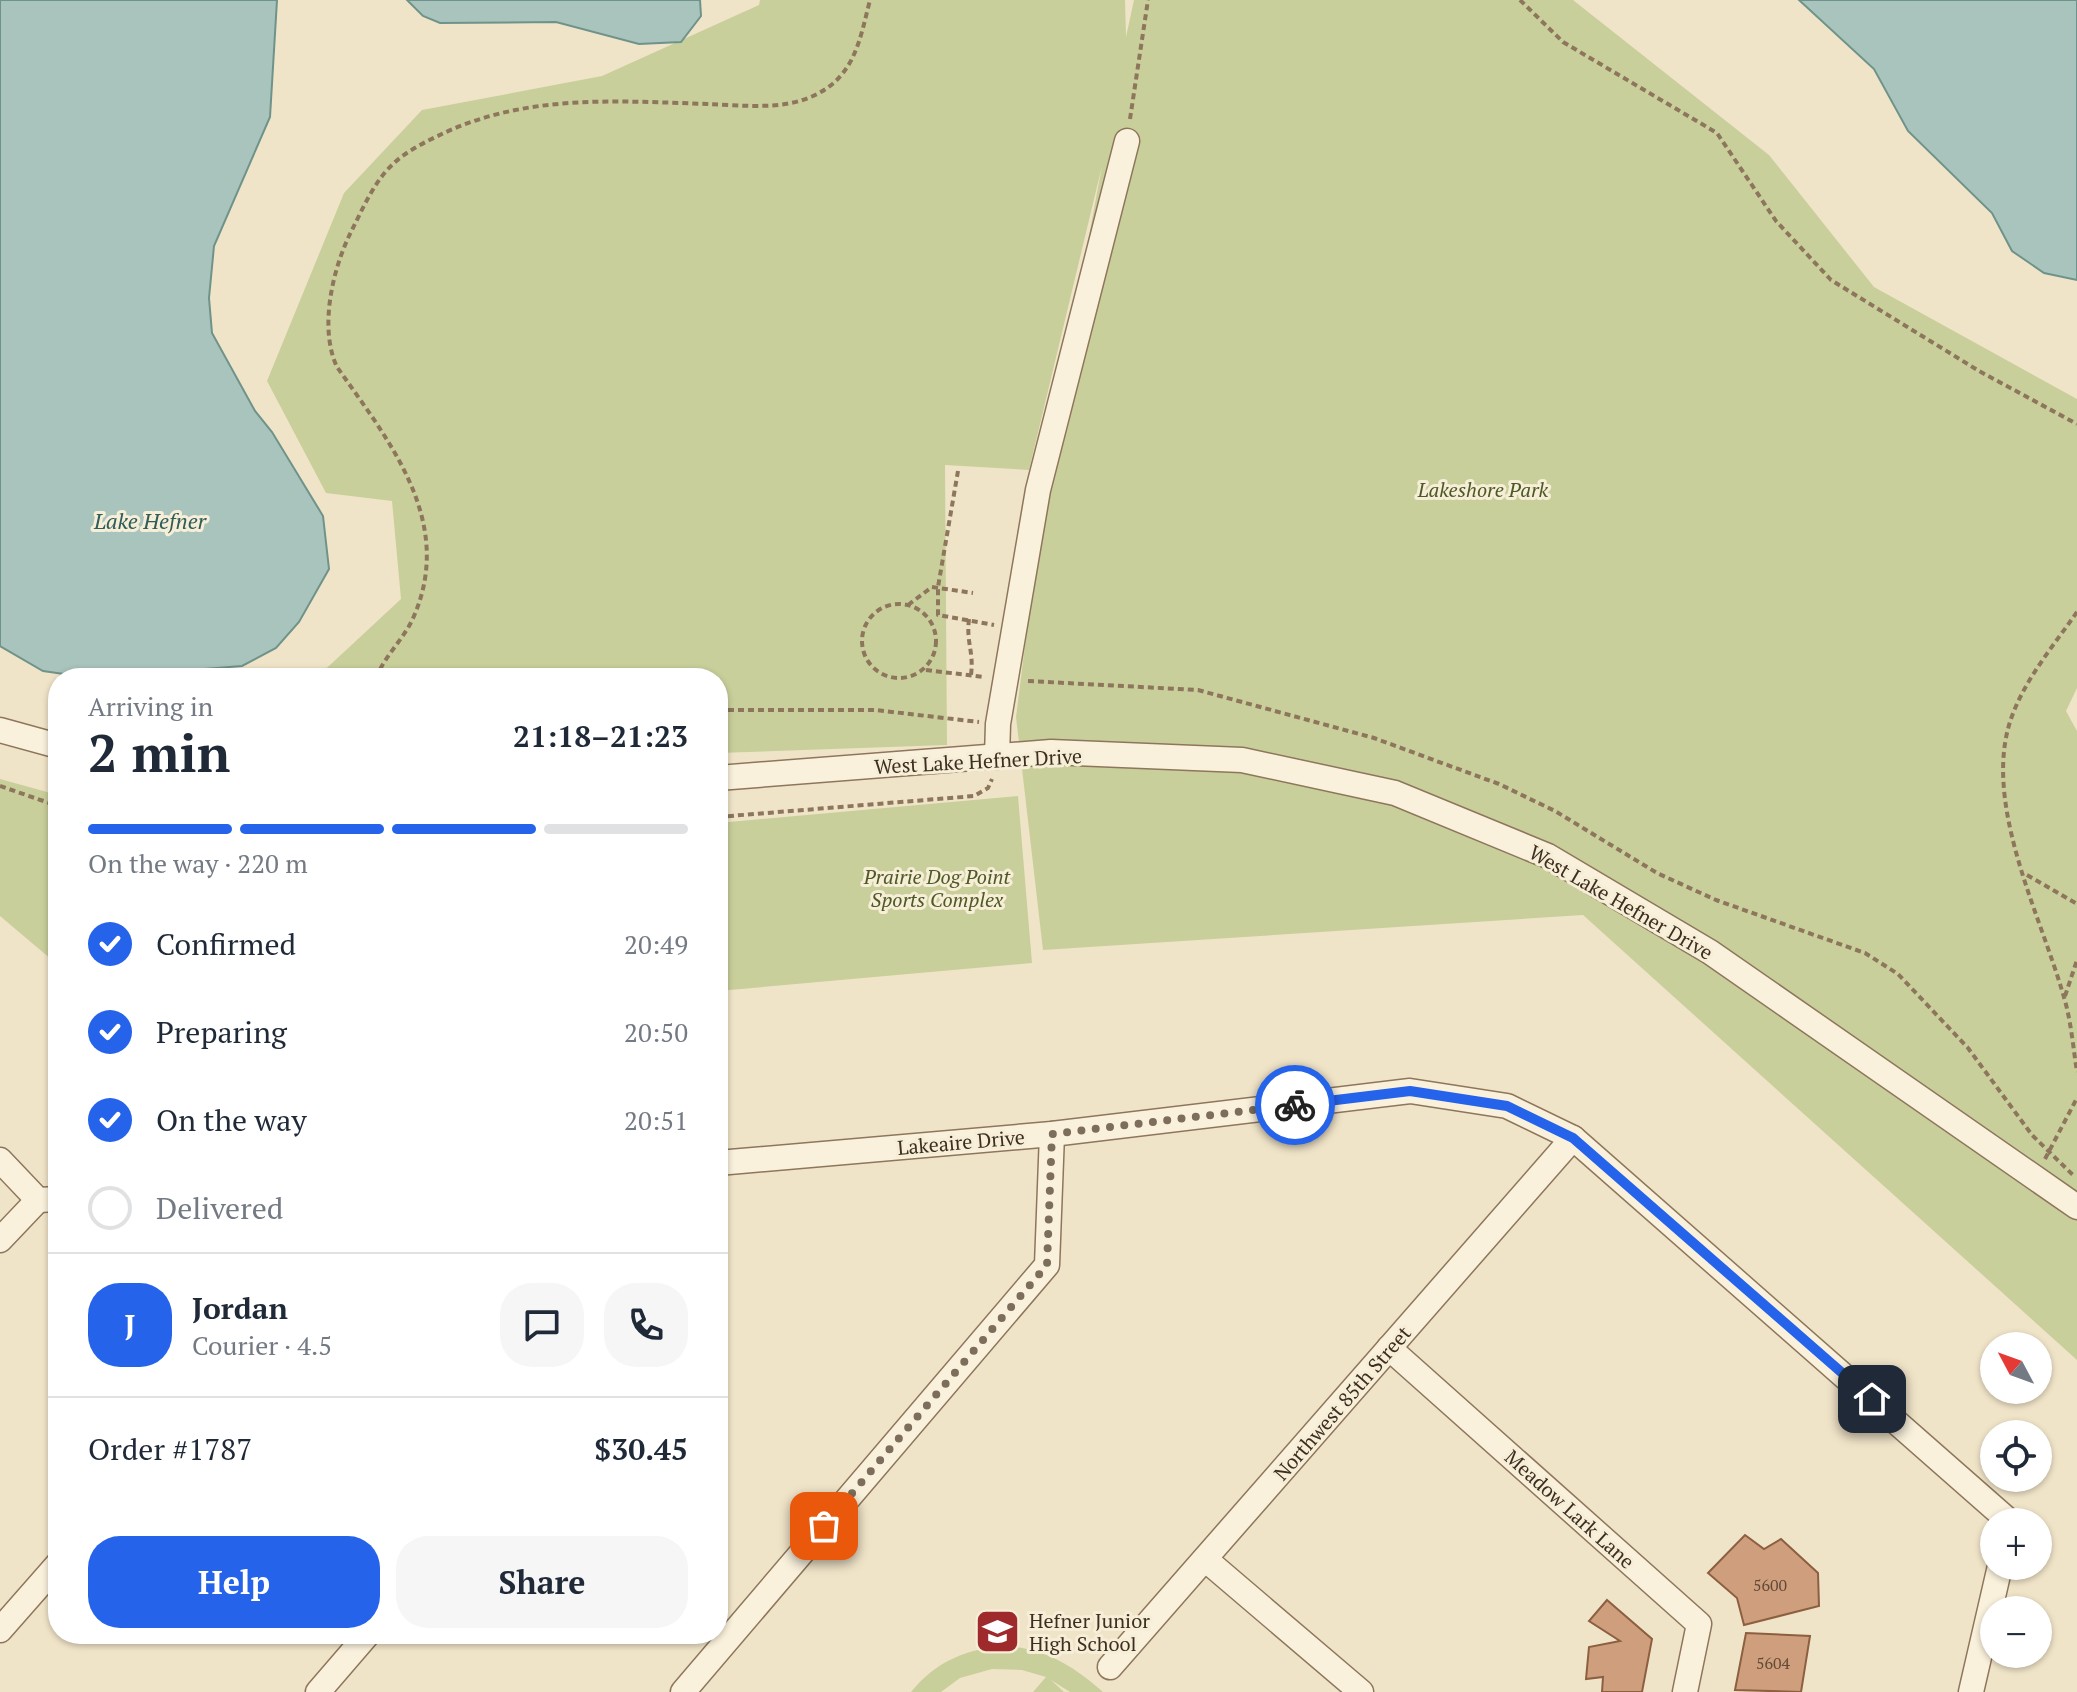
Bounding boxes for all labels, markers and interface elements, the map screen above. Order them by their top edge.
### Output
park label: Lakeshore Park [1417,476,1549,503]
water label: Lake Hefner [93,506,208,535]
text: Arriving in [88,689,213,723]
text: 21:18–21:23 [513,716,688,756]
text: 2 min [88,718,230,787]
street label: West Lake Hefner Drive [873,742,1083,780]
street label: West Lake Hefner Drive [1524,838,1718,966]
text: On the way · 220 m [88,846,308,880]
park label: Prairie Dog Point Sports Complex [863,863,1012,913]
icon: check [88,922,132,966]
text: Confirmed [156,924,296,964]
text: 20:49 [624,927,688,961]
icon: check [88,1010,132,1054]
text: Preparing [156,1012,287,1052]
text: 20:50 [624,1015,688,1049]
courier [1255,1065,1335,1145]
icon: bike [1273,1083,1317,1127]
icon: check [88,1098,132,1142]
text: On the way [156,1100,307,1140]
text: 20:51 [624,1103,688,1137]
street label: Lakeaire Drive [896,1123,1026,1161]
text: Delivered [156,1188,283,1228]
button: chat [500,1283,584,1367]
button: phone [604,1283,688,1367]
text: Jordan [192,1288,288,1328]
text: J [125,1305,135,1345]
street label: Northwest 85th Street [1267,1320,1417,1486]
text: Courier · 4.5 [192,1328,332,1362]
north arrow [1980,1332,2052,1404]
map controls [1980,1332,2052,1668]
pin [1838,1365,1906,1433]
icon: home [1850,1377,1894,1421]
button: locate [1980,1420,2052,1492]
text: Order #1787 [88,1429,252,1469]
text: $30.45 [594,1429,688,1469]
street label: Meadow Lark Lane [1499,1443,1641,1575]
pin [790,1492,858,1560]
icon: bag [802,1504,846,1548]
button: + [1980,1508,2052,1580]
button: Help [88,1536,380,1628]
button: Share [396,1536,688,1628]
house number: 5600 [1753,1574,1787,1596]
button: − [1980,1596,2052,1668]
place label: Hefner Junior High School [1029,1607,1150,1657]
school or university icon: Hefner Junior High School [974,1608,1022,1656]
house number: 5604 [1756,1652,1791,1674]

